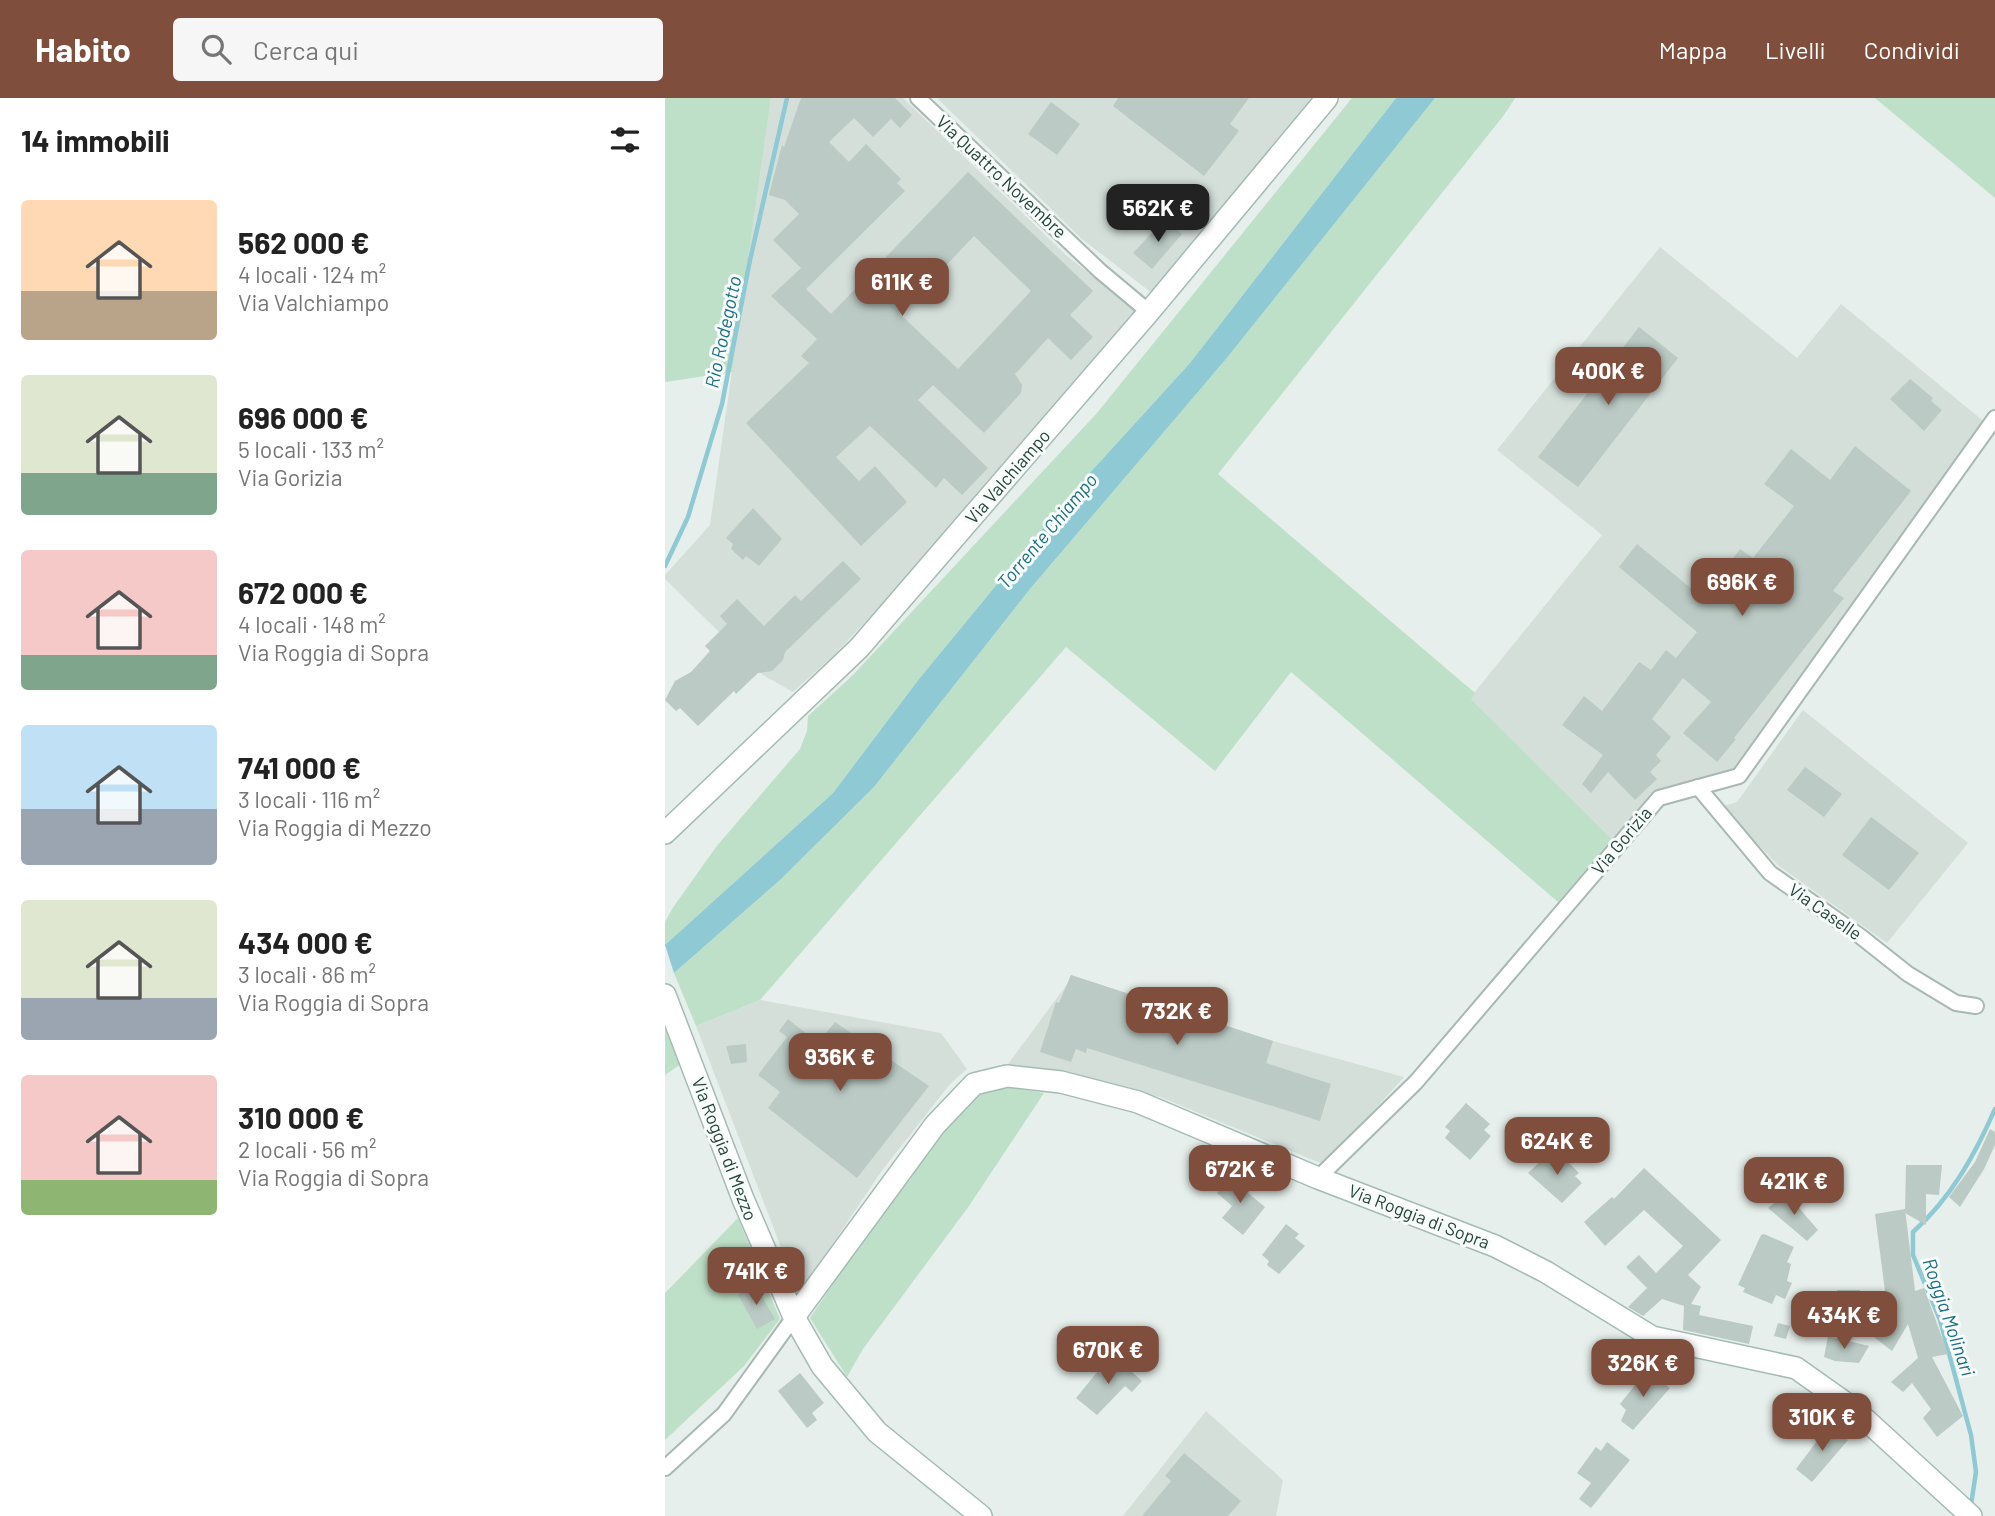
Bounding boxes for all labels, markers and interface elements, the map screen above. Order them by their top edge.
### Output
search box [173,18,663,81]
text: Habito [35,29,131,69]
icon: search [197,30,235,68]
text: Cerca qui [253,34,359,65]
text: Mappa [1659,35,1727,64]
text: Livelli [1765,35,1826,64]
text: Condividi [1864,35,1960,64]
street label: Via Quattro Novembre [932,110,1071,242]
icon: filters [606,121,644,159]
text: 14 immobili [21,122,170,158]
pin: 562K € [1101,184,1215,244]
text: 562K € [1122,193,1194,221]
text: 562 000 € [238,224,369,260]
icon: home [77,228,161,312]
pin: 611K € [845,258,959,318]
text: 4 locali · 124 m² [238,260,386,288]
text: 611K € [871,267,933,295]
water label: Rio Rodegotto [699,274,746,390]
text: Via Valchiampo [238,288,389,316]
pin: 400K € [1551,348,1665,407]
text: 400K € [1571,356,1645,384]
text: 696 000 € [238,399,368,435]
icon: home [77,403,161,487]
street label: Via Valchiampo [960,424,1054,528]
text: 5 locali · 133 m² [238,435,384,463]
text: Via Gorizia [238,463,342,491]
water label: Torrente Chiampo [992,468,1102,593]
pin: 696K € [1685,559,1799,618]
text: 696K € [1707,567,1777,595]
text: 672 000 € [238,574,368,610]
icon: home [77,578,161,662]
text: 4 locali · 148 m² [238,610,386,638]
text: Via Roggia di Sopra [238,638,429,666]
text: 741 000 € [238,749,361,785]
icon: home [77,753,161,837]
text: 3 locali · 116 m² [238,785,380,813]
street label: Via Gorizia [1587,802,1656,879]
text: Via Roggia di Mezzo [238,813,432,841]
street label: Via Caselle [1785,878,1866,944]
text: 434 000 € [238,924,373,960]
icon: home [77,928,161,1012]
text: 3 locali · 86 m² [238,960,376,988]
text: Via Roggia di Sopra [238,988,429,1016]
pin: 732K € [1120,988,1234,1047]
text: 732K € [1142,996,1212,1024]
pin: 936K € [783,1034,897,1093]
text: 936K € [805,1042,875,1070]
street label: Via Roggia di Mezzo [687,1074,762,1223]
text: 310 000 € [238,1099,364,1135]
icon: home [77,1103,161,1187]
pin: 624K € [1500,1118,1614,1177]
text: 624K € [1521,1126,1593,1154]
text: 2 locali · 56 m² [238,1135,376,1163]
pin: 672K € [1183,1146,1297,1205]
text: 672K € [1205,1154,1275,1182]
pin: 421K € [1737,1158,1851,1217]
text: Via Roggia di Sopra [238,1163,429,1191]
text: 421K € [1760,1166,1828,1194]
street label: Via Roggia di Sopra [1346,1179,1493,1253]
pin: 741K € [699,1248,813,1307]
water label: Roggia Molinari [1919,1255,1980,1379]
text: 741K € [724,1256,788,1284]
pin: 434K € [1787,1292,1901,1351]
text: 434K € [1807,1300,1881,1328]
pin: 670K € [1051,1326,1165,1386]
text: 670K € [1073,1335,1143,1363]
pin: 326K € [1586,1340,1700,1399]
text: 326K € [1607,1348,1679,1376]
pin: 310K € [1765,1394,1879,1453]
text: 310K € [1788,1402,1856,1430]

